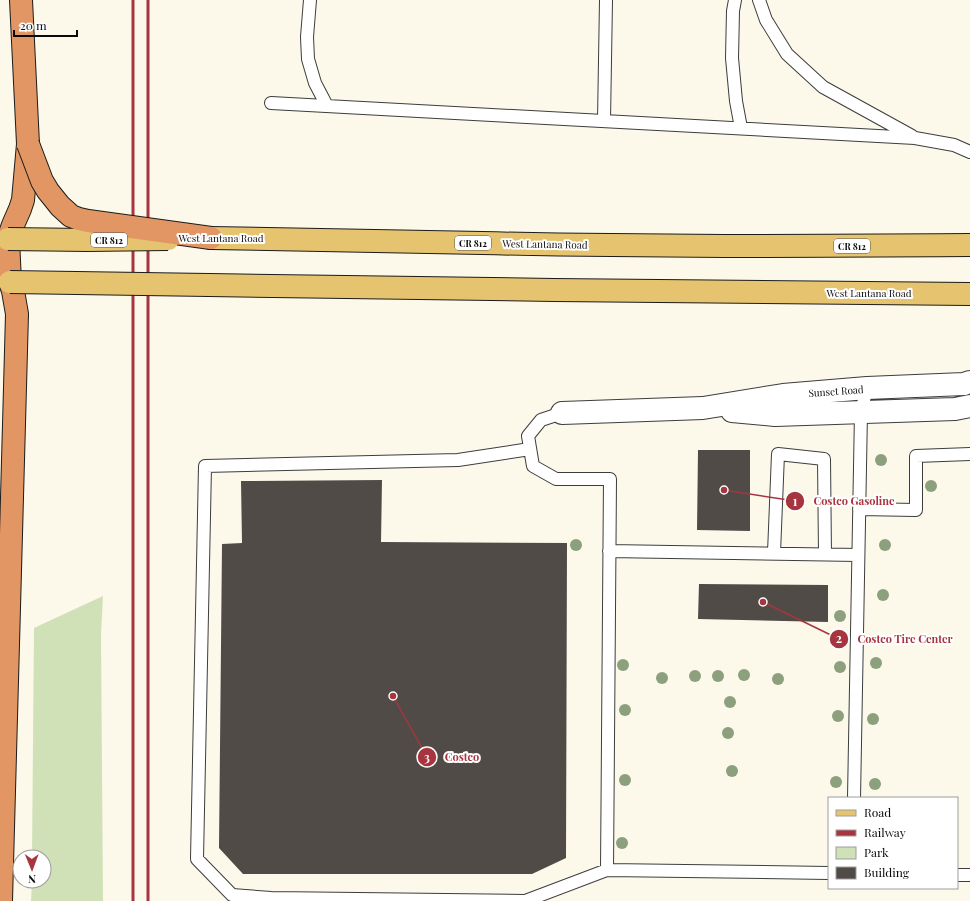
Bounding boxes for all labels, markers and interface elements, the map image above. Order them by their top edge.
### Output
scale bar [14,12,77,38]
text: 20 m [20,17,47,33]
street label: West Lantana Road [177,231,264,245]
road number: CR 812 [91,233,127,247]
road number: CR 812 [455,236,491,250]
street label: West Lantana Road [501,236,588,252]
road number: CR 812 [834,239,870,253]
street label: West Lantana Road [825,286,912,300]
street label: Sunset Road [808,382,864,400]
callout: Costco Gasoline [785,490,903,513]
text: 1 [793,493,798,509]
text: Costco Gasoline [813,493,895,508]
callout: Costco Tire Center [829,627,961,650]
text: 2 [836,630,842,646]
text: Costco Tire Center [857,631,953,646]
callout: Costco [417,746,487,769]
text: 3 [424,749,430,765]
text: Costco [445,749,479,764]
legend [828,797,958,889]
text: Road [864,804,891,820]
text: Railway [864,824,906,840]
text: Park [864,844,889,860]
north arrow [12,849,52,889]
text: Building [864,864,910,880]
text: N [28,872,36,887]

